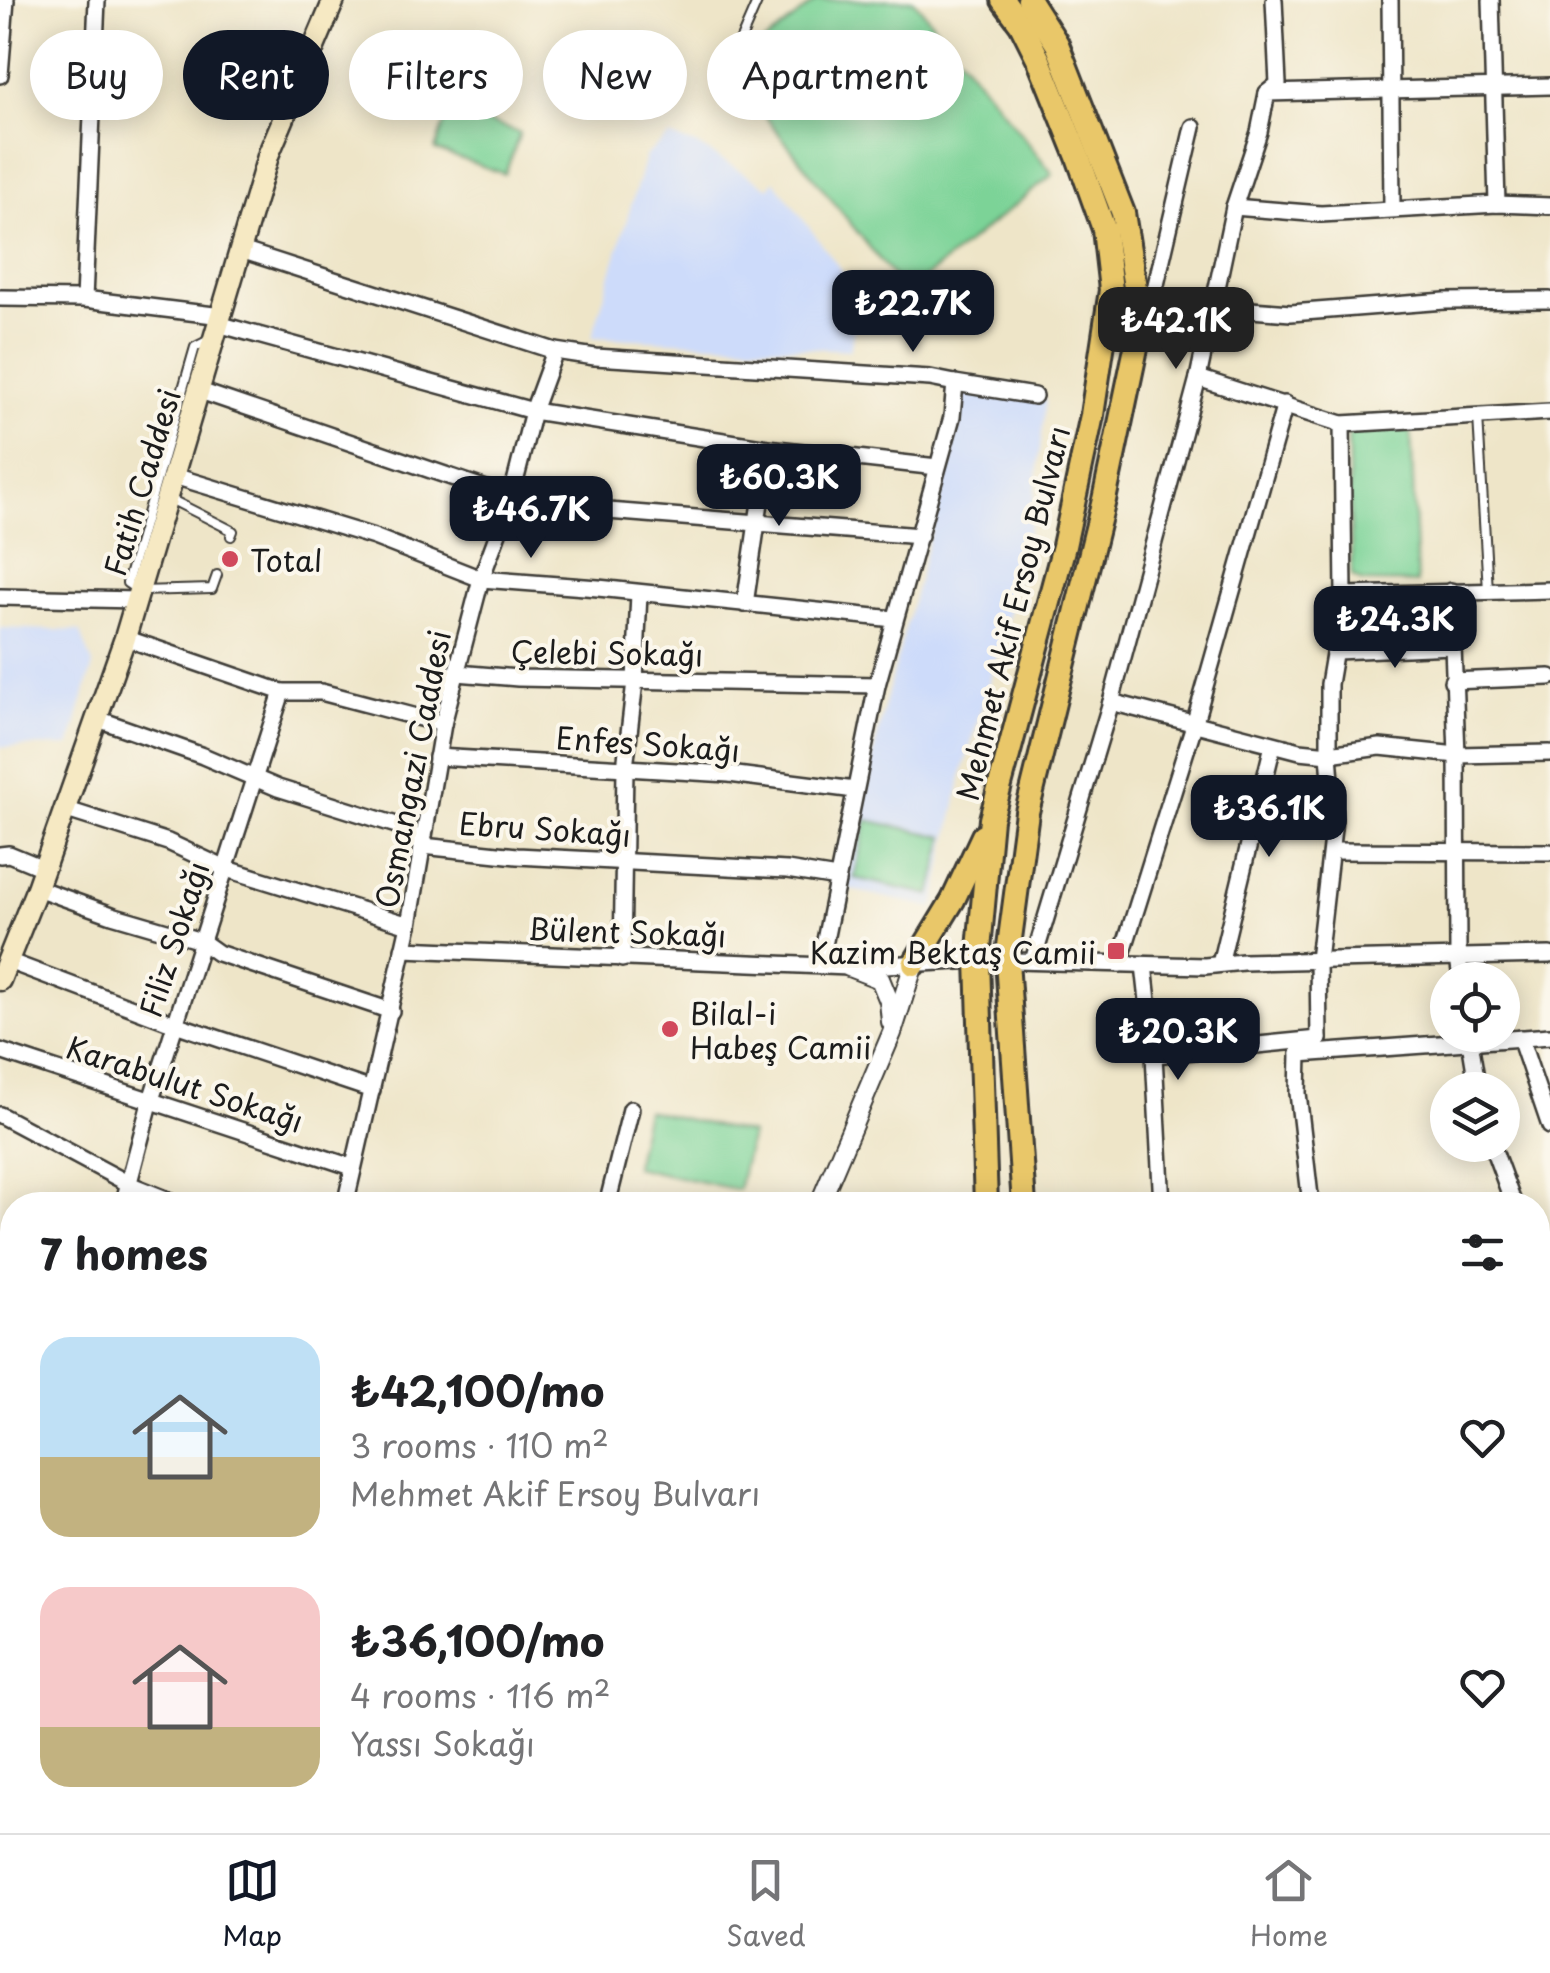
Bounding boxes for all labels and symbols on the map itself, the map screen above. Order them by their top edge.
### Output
pin: ₺22.7K [832,270,994,355]
pin: ₺42.1K [1095,287,1257,372]
street label: Fatih Caddesi [91,383,191,581]
street label: Mehmet Akif Ersoy Bulvarı [944,421,1080,805]
pin: ₺60.3K [698,444,860,529]
pin: ₺46.7K [450,476,612,561]
place label: Total [250,537,322,582]
marker: Total [219,548,241,570]
pin: ₺24.3K [1314,586,1476,671]
street label: Osmangazi Caddesi [363,626,461,912]
street label: Çelebi Sokağı [510,628,704,676]
street label: Enfes Sokağı [555,714,741,772]
pin: ₺36.1K [1188,775,1350,860]
street label: Ebru Sokağı [458,800,632,856]
street label: Filiz Sokağı [127,855,219,1023]
street label: Bülent Sokağı [527,905,727,957]
place label: Kazim Bektaş Camii [810,929,1096,974]
marker: Kazim Bektaş Camii [1105,940,1127,962]
place label: Bilal-i Habeş Camii [690,990,871,1069]
pin: ₺20.3K [1097,998,1259,1083]
marker: Bilal-i Habeş Camii [659,1018,681,1040]
street label: Karabulut Sokağı [61,1023,309,1143]

